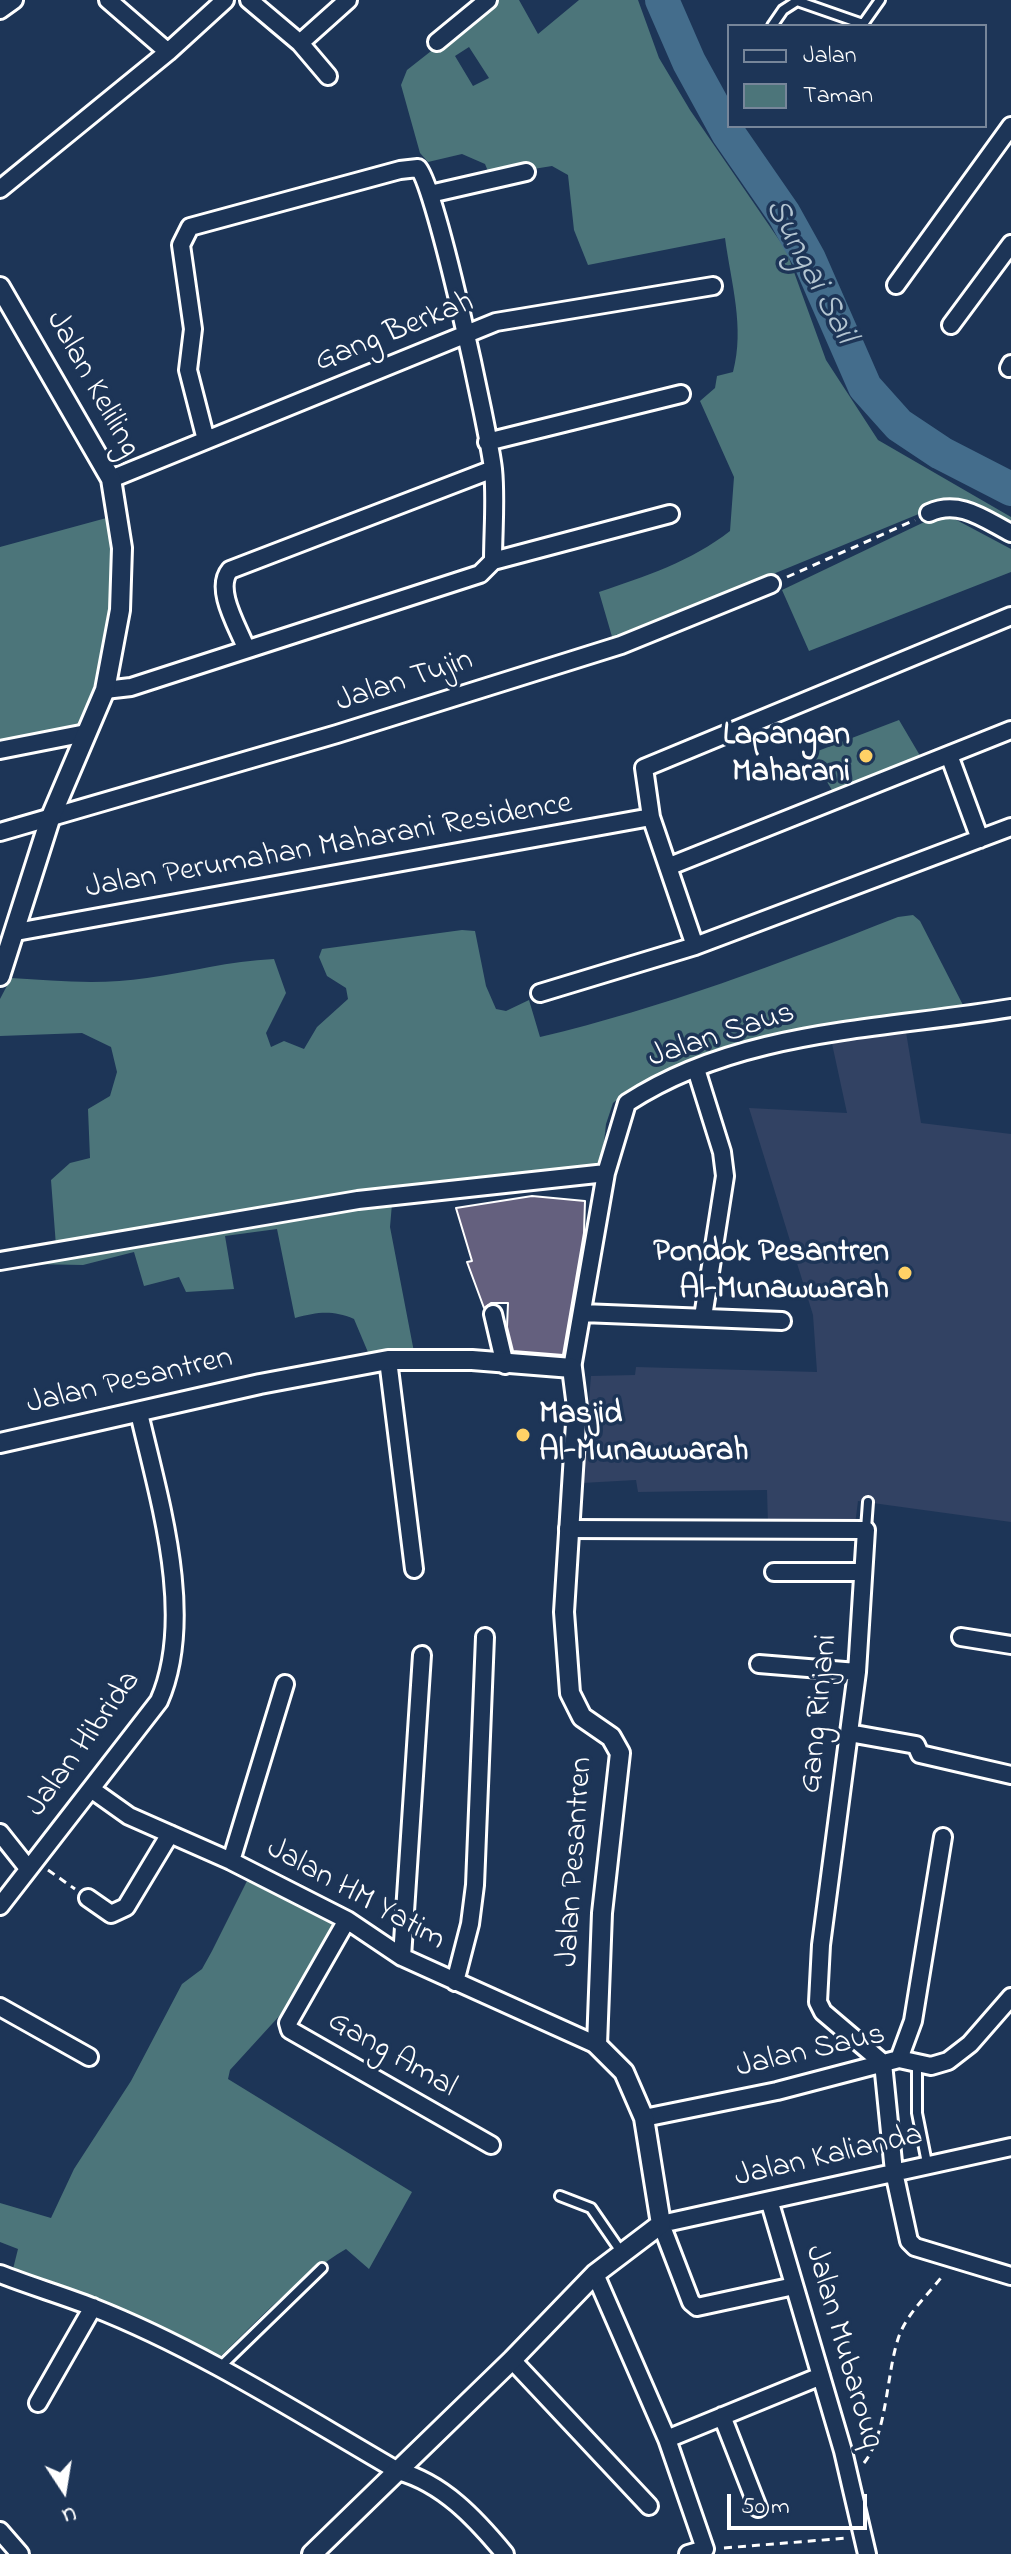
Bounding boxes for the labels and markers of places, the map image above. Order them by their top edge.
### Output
place label: Lapangan Maharani [723,719,850,794]
marker: Lapangan Maharani [857,747,875,765]
place label: Pondok Pesantren Al-Munawwarah [653,1236,889,1311]
marker: Pondok Pesantren Al-Munawwarah [896,1264,914,1282]
place label: Masjid Al-Munawwarah [539,1398,748,1473]
marker: Masjid Al-Munawwarah [514,1426,532,1444]

